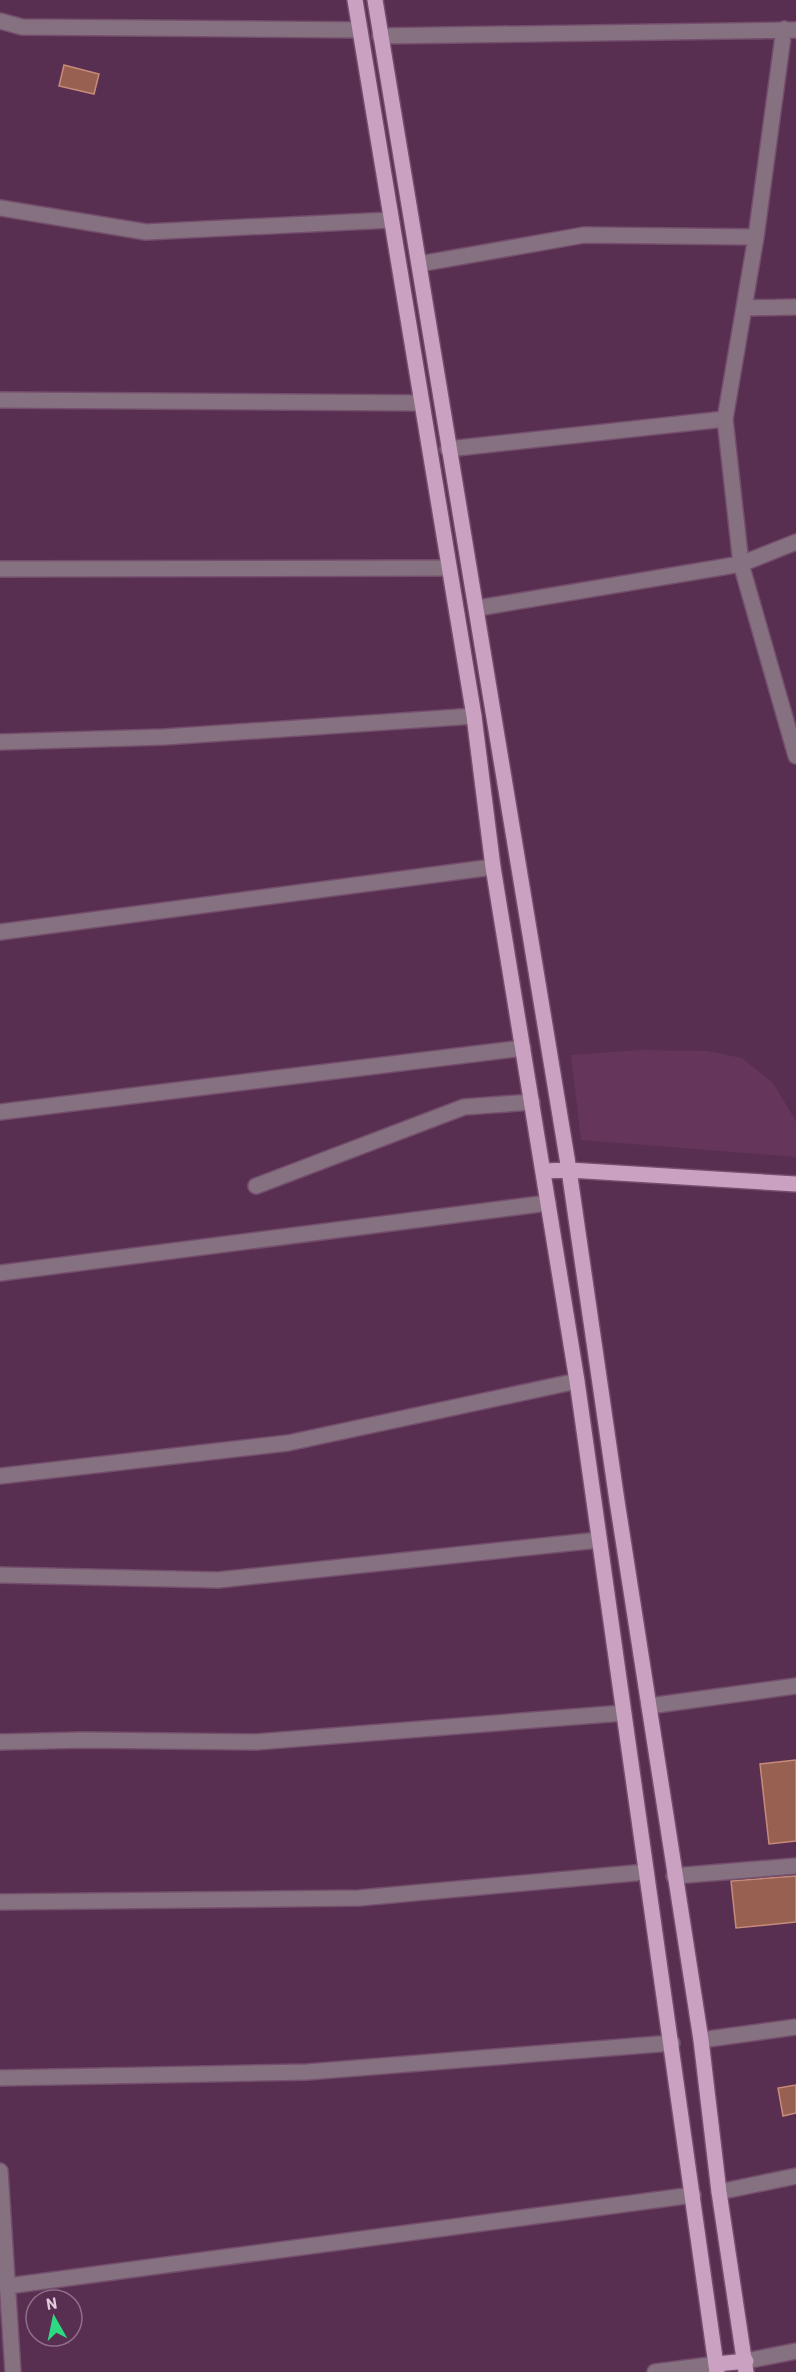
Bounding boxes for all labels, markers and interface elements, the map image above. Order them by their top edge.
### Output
north arrow [24,2288,84,2348]
text: N [45,2292,58,2313]

